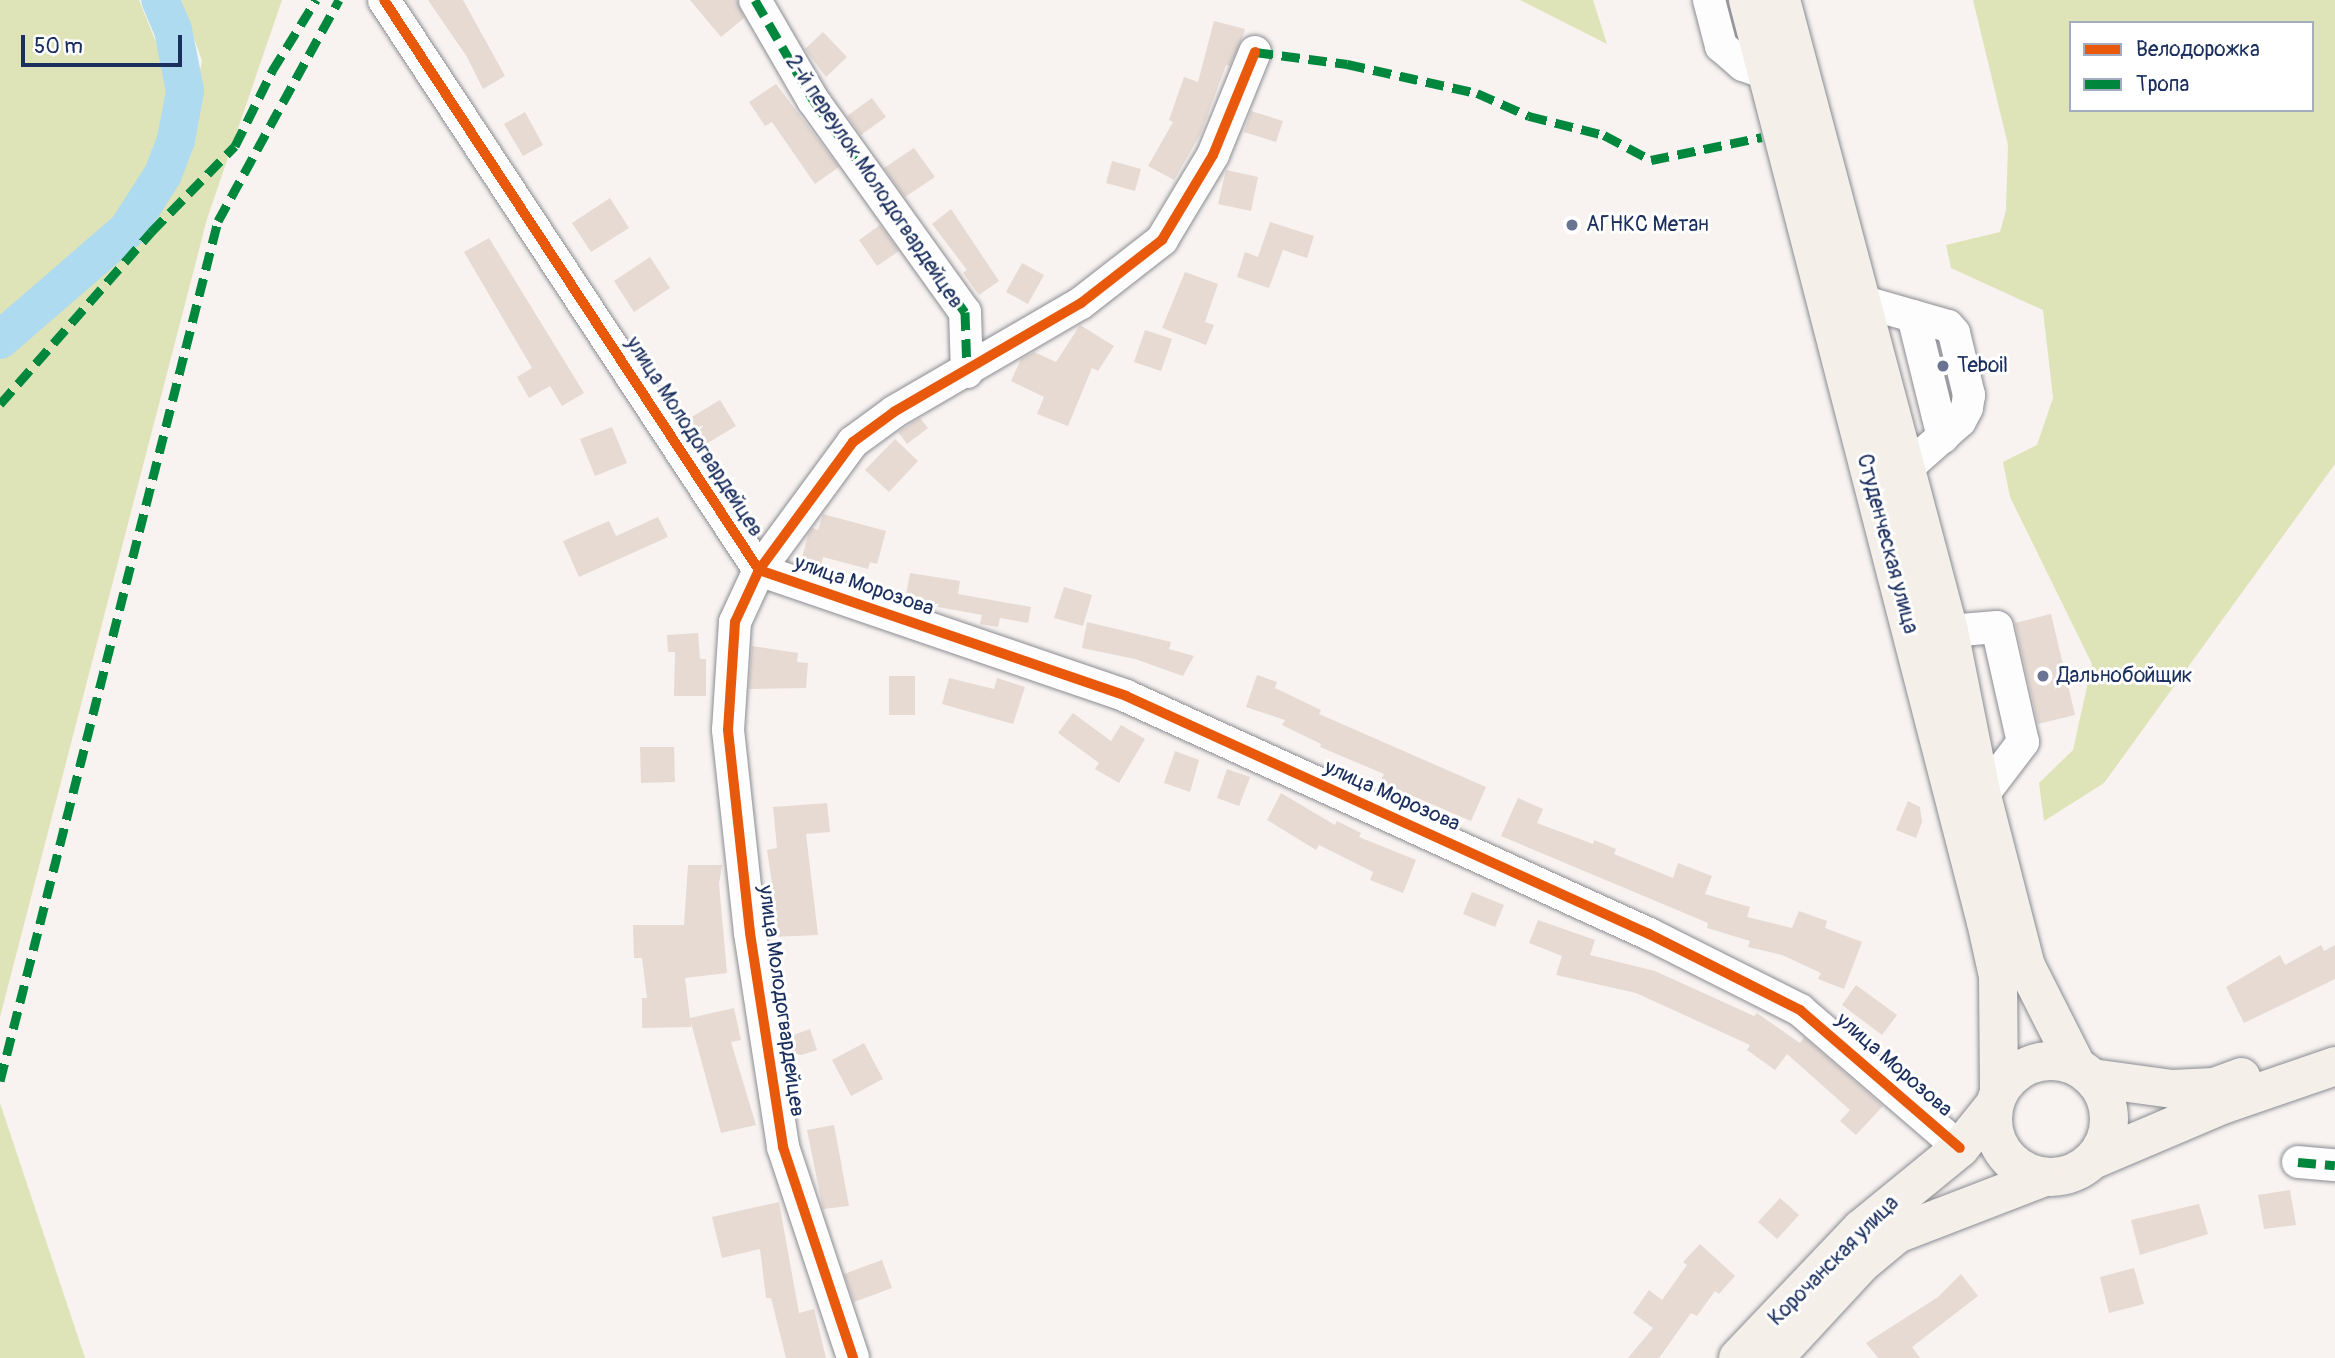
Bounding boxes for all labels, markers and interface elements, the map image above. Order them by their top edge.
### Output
scale bar [24,21,186,65]
legend [2069,21,2314,112]
text: 50 m [34,33,83,60]
text: Велодорожка [2136,36,2260,63]
street label: 2-й переулок Молодогвардейцев [780,51,968,313]
text: Тропа [2136,71,2189,98]
place label: АГНКС Метан [1586,212,1709,238]
marker: АГНКС Метан [1564,217,1580,233]
street label: улица Молодогвардейцев [620,332,768,542]
place label: Teboil [1957,353,2008,379]
marker: Teboil [1935,358,1951,374]
street label: Студенческая улица [1851,451,1923,637]
street label: улица Морозова [791,550,937,622]
place label: Дальнобойщик [2057,663,2192,689]
marker: Дальнобойщик [2035,668,2051,684]
street label: улица Морозова [1320,755,1464,837]
street label: улица Молодогвардейцев [752,884,810,1118]
street label: улица Морозова [1831,1008,1957,1122]
street label: Корочанская улица [1764,1191,1904,1331]

